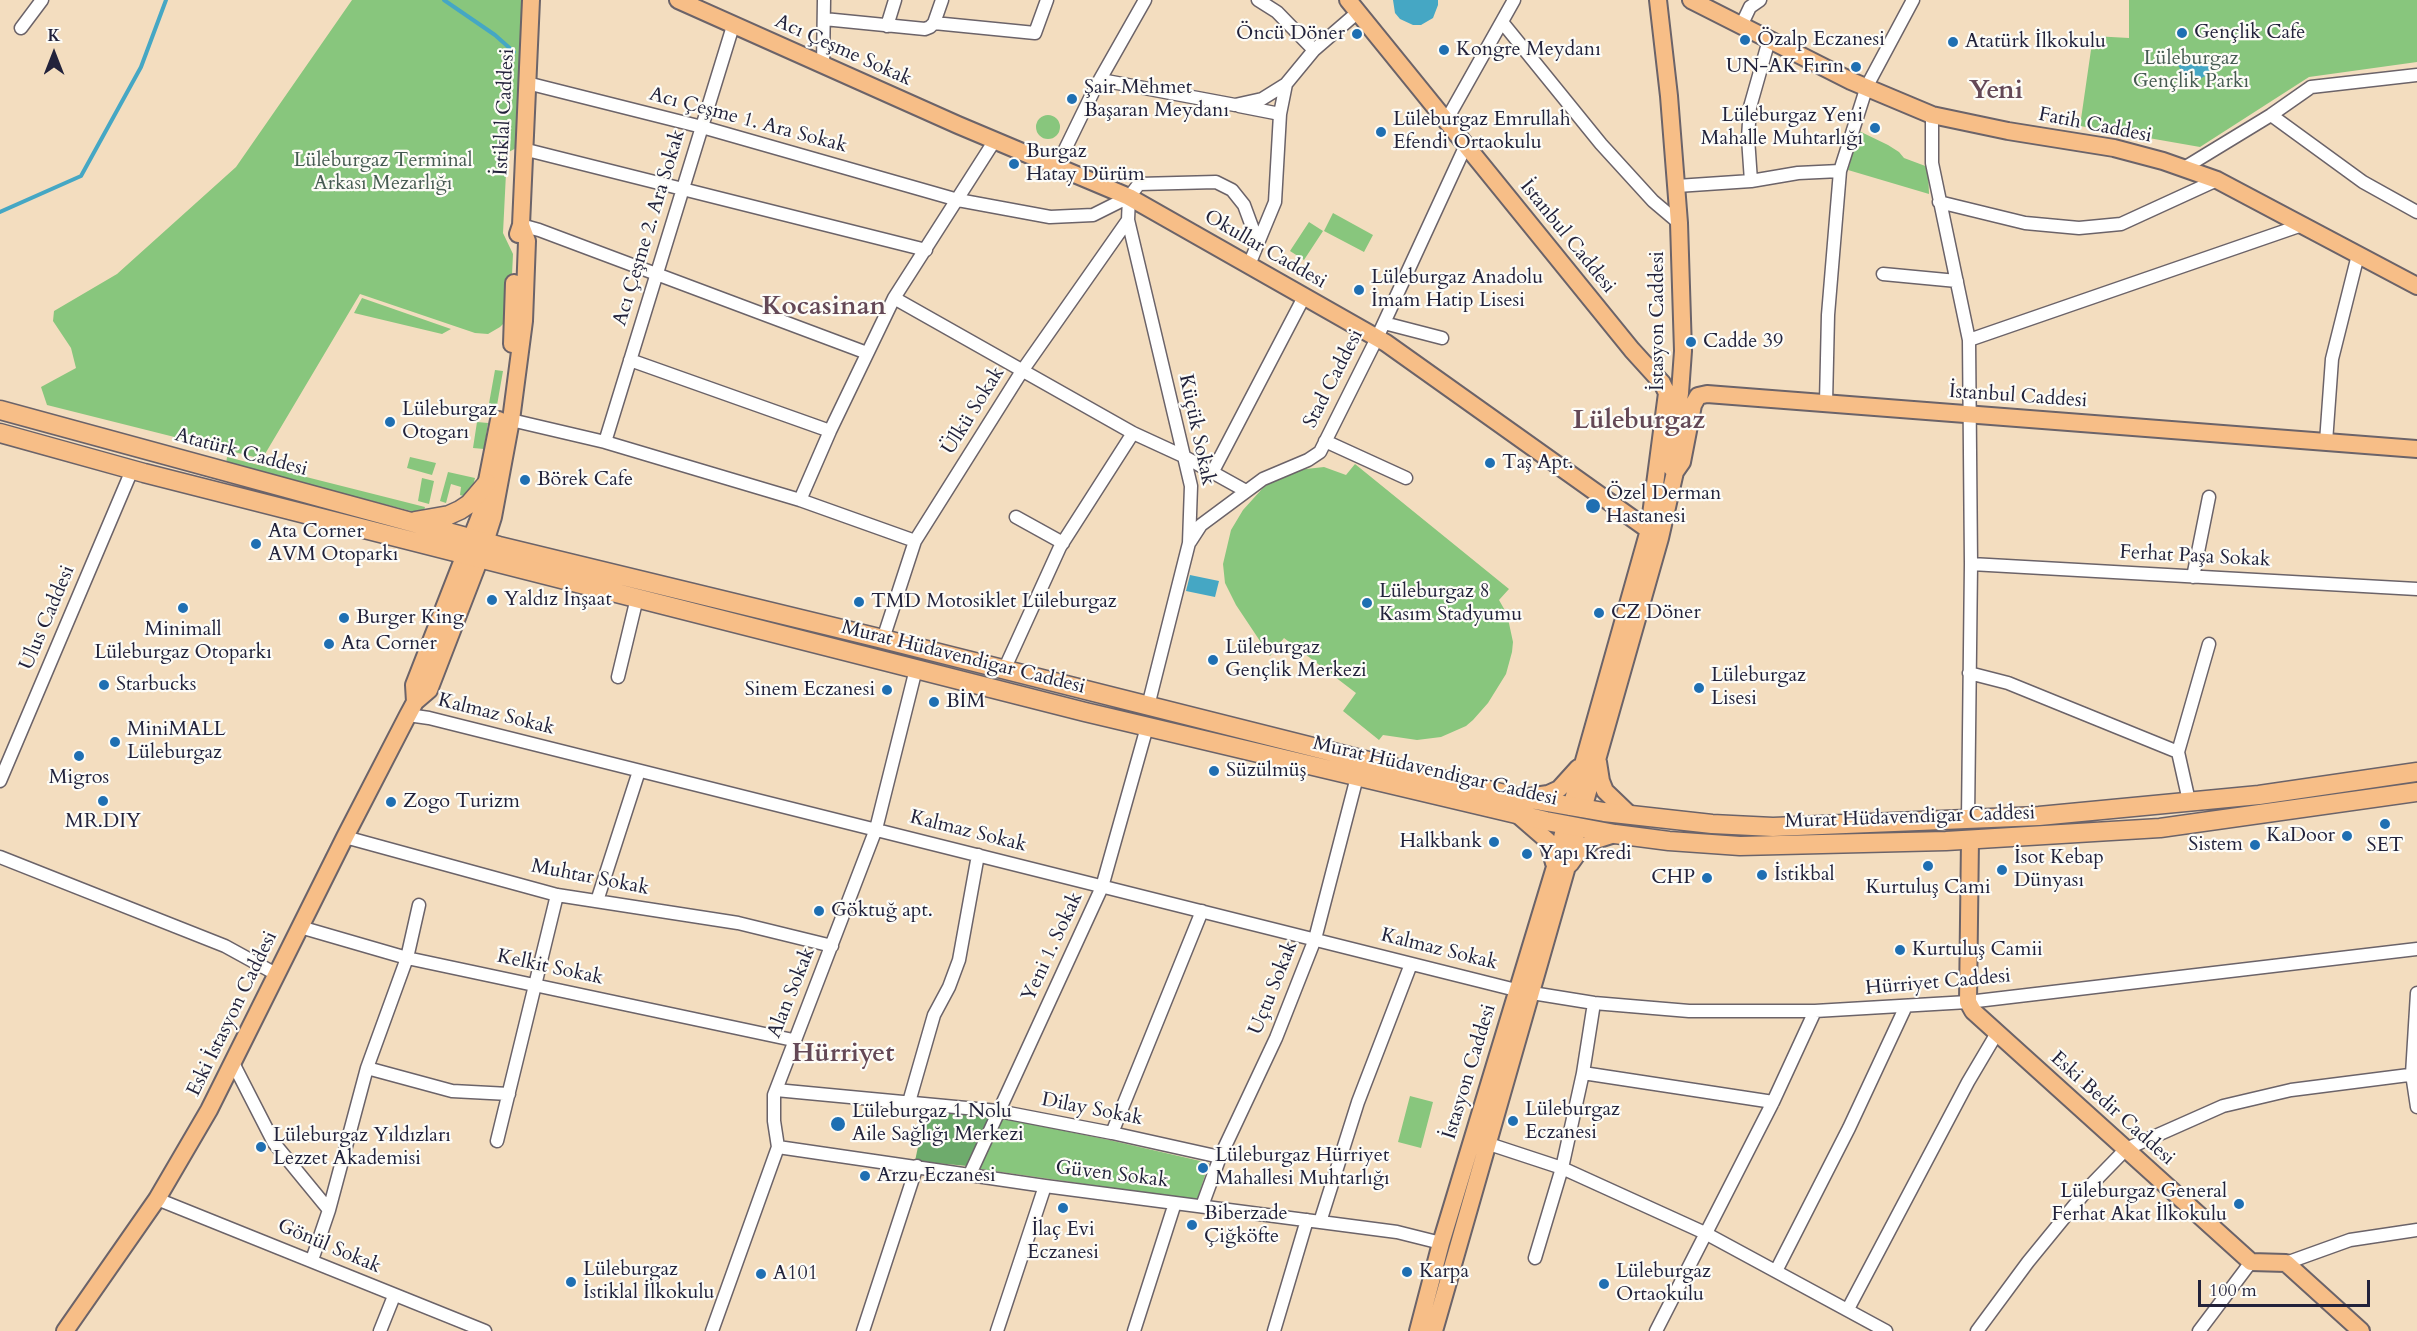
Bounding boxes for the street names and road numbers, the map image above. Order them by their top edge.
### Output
street label: Acı Çeşme Sokak [771,10,915,92]
street label: İstiklal Caddesi [490,48,520,176]
street label: Acı Çeşme 1. Ara Sokak [646,83,850,159]
street label: Fatih Caddesi [2036,103,2154,149]
street label: Acı Çeşme 2. Ara Sokak [609,127,691,329]
street label: İstanbul Caddesi [1514,176,1620,298]
street label: Okullar Caddesi [1200,205,1330,295]
street label: İstasyon Caddesi [1646,251,1670,391]
street label: Stad Caddesi [1299,326,1369,432]
street label: Ülkü Sokak [938,363,1010,459]
street label: Küçük Sokak [1173,372,1219,488]
street label: İstanbul Caddesi [1948,380,2088,414]
street label: Atatürk Caddesi [172,424,310,482]
street label: Ferhat Paşa Sokak [2119,541,2271,573]
street label: Ulus Caddesi [15,562,81,674]
street label: Murat Hüdavendigar Caddesi [839,616,1087,700]
street label: Kalmaz Sokak [435,689,557,741]
street label: Murat Hüdavendigar Caddesi [1310,732,1560,812]
street label: Murat Hüdavendigar Caddesi [1784,802,2036,834]
street label: Kalmaz Sokak [907,806,1029,858]
street label: Muhtar Sokak [529,855,651,901]
street label: Yeni 1. Sokak [1017,888,1089,1006]
street label: Kalmaz Sokak [1378,924,1500,976]
street label: Eski İstasyon Caddesi [183,928,283,1100]
street label: Uçtu Sokak [1244,938,1304,1038]
street label: Alan Sokak [763,944,821,1042]
street label: Kelkit Sokak [495,945,605,991]
street label: Hürriyet Caddesi [1864,965,2012,1001]
street label: İstasyon Caddesi [1438,1002,1502,1142]
street label: Eski Bedir Caddesi [2045,1047,2179,1171]
street label: Dilay Sokak [1039,1088,1145,1132]
street label: Güven Sokak [1054,1156,1170,1194]
street label: Gönül Sokak [274,1214,384,1280]

